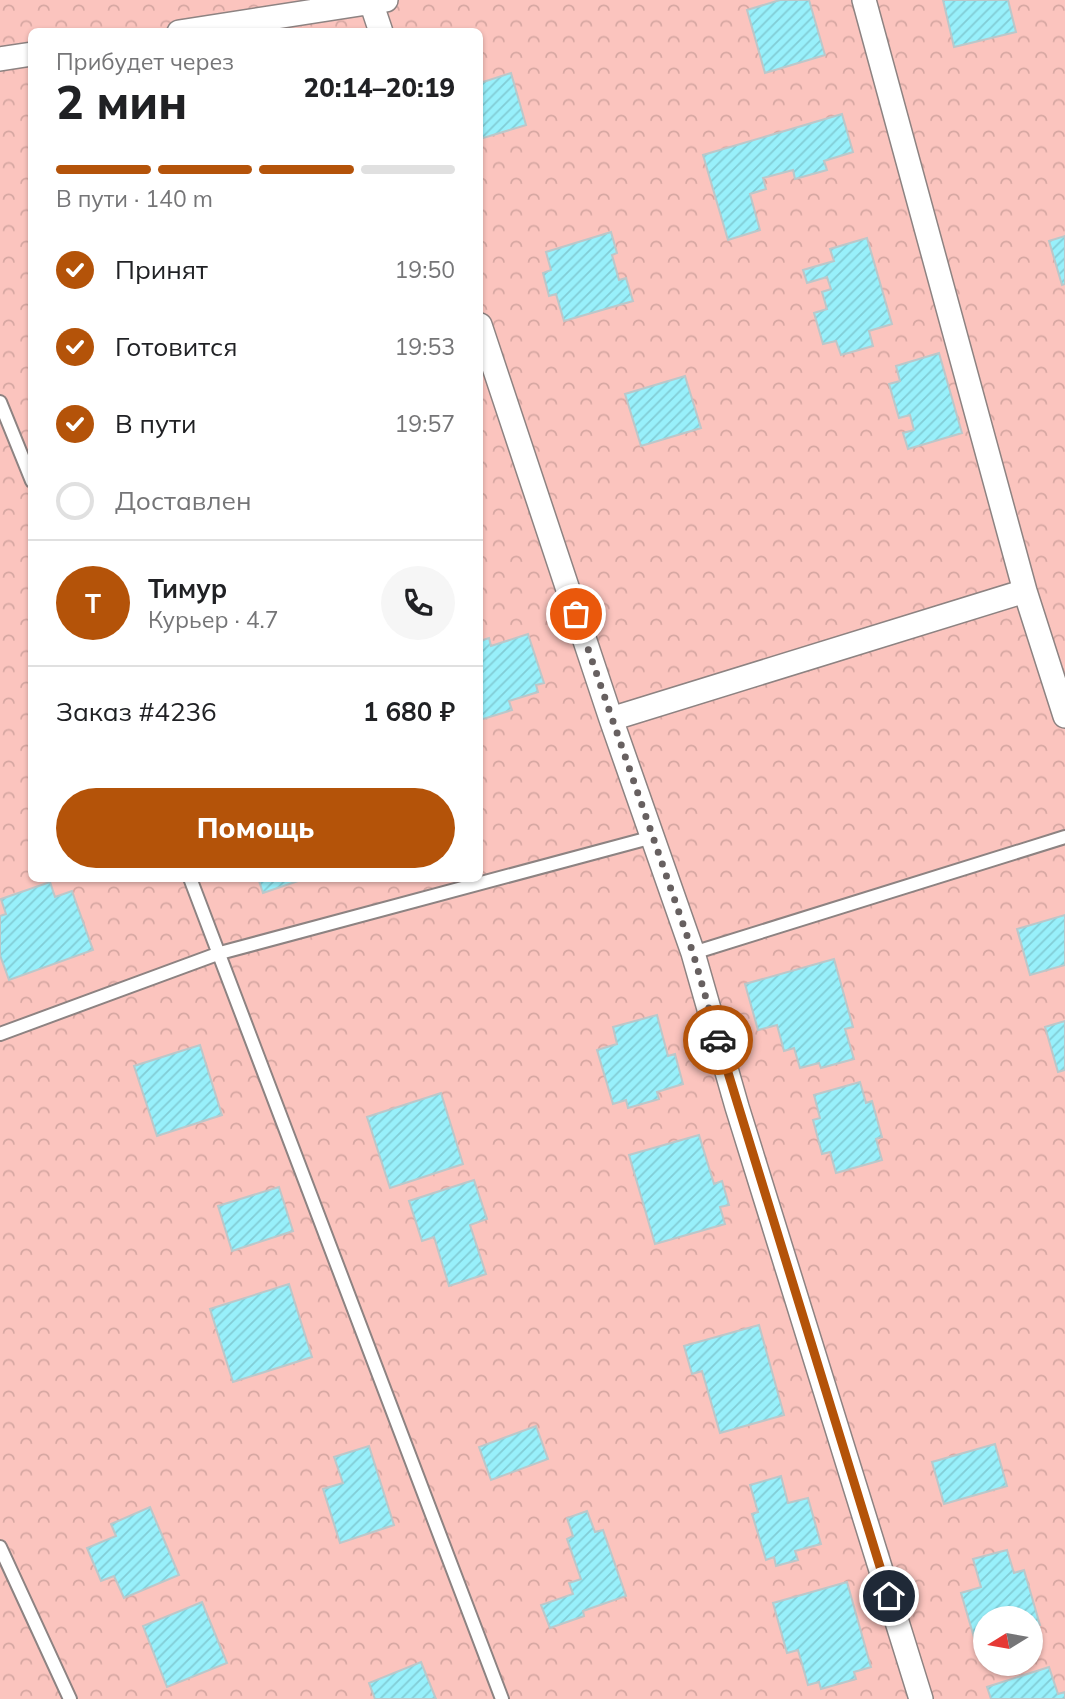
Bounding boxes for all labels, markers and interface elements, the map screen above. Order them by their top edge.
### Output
text: Прибудет через [56,47,234,76]
text: 20:14–20:19 [304,71,455,104]
text: 2 мин [56,73,187,131]
text: В пути · 140 m [56,184,213,213]
icon: check [56,251,94,289]
text: Принят [115,253,208,286]
text: 19:50 [395,255,455,284]
icon: check [56,328,94,366]
text: Готовится [115,330,238,363]
text: 19:53 [395,332,455,361]
icon: check [56,405,94,443]
text: В пути [115,407,196,440]
text: 19:57 [395,409,455,438]
text: Доставлен [115,484,252,517]
button: phone [381,566,455,640]
text: Тимур [148,572,227,605]
pin [546,584,606,644]
text: Т [85,587,101,620]
icon: bag [557,595,595,633]
text: Курьер · 4.7 [148,605,279,634]
text: Заказ #4236 [56,695,217,728]
text: 1 680 ₽ [363,695,455,728]
button: Помощь [56,788,455,868]
courier [683,1005,753,1075]
icon: car [699,1021,737,1059]
pin [859,1566,919,1626]
icon: home [870,1577,908,1615]
north arrow [973,1606,1043,1676]
map controls [973,1606,1043,1676]

